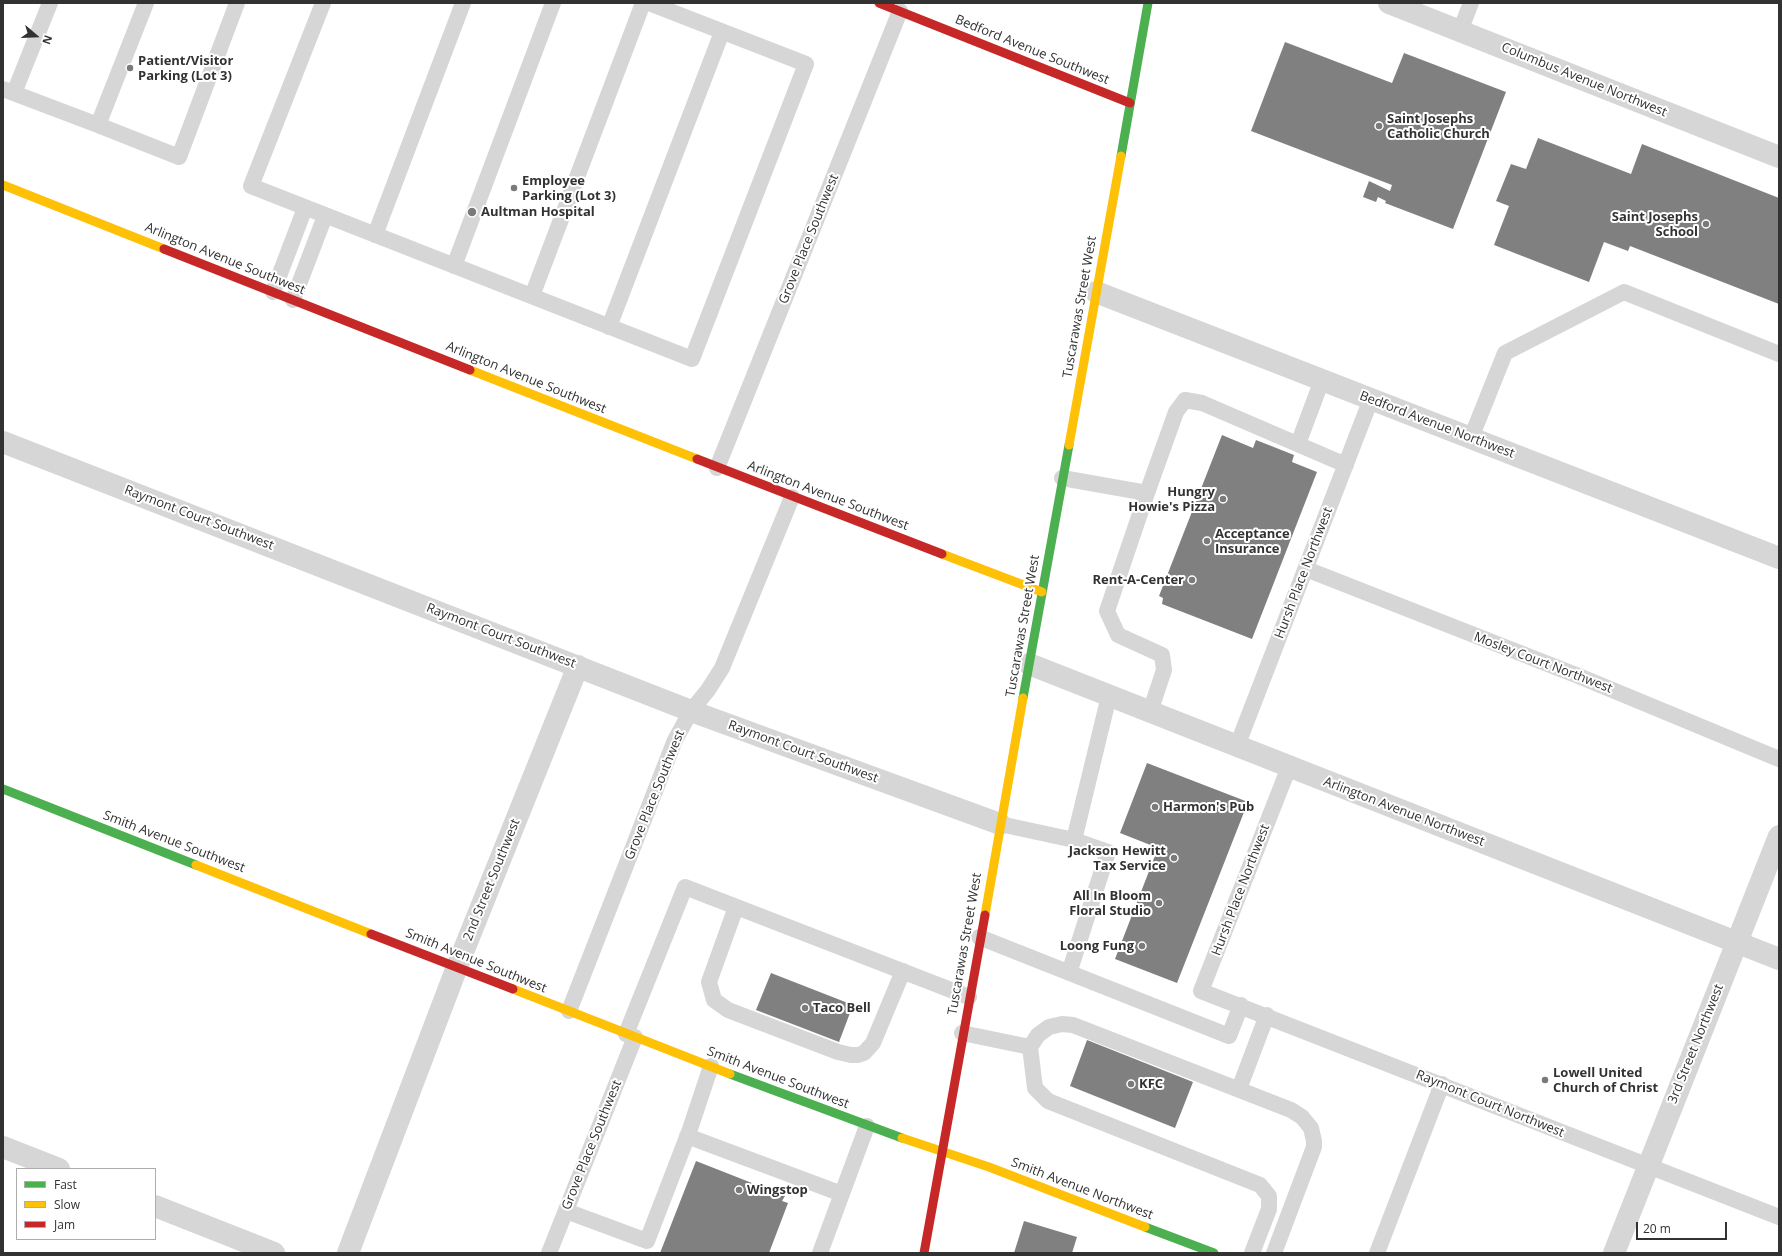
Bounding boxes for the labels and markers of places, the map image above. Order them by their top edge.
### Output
place label: Patient/Visitor Parking (Lot 3) [138,53,233,84]
marker: Patient/Visitor Parking (Lot 3) [125,63,135,73]
place label: Saint Josephs Catholic Church [1387,111,1490,142]
marker: Saint Josephs Catholic Church [1374,121,1384,131]
place label: Employee Parking (Lot 3) [522,173,616,204]
marker: Employee Parking (Lot 3) [509,183,519,193]
place label: Aultman Hospital [481,204,595,220]
marker: Aultman Hospital [466,206,478,218]
place label: Saint Josephs School [1612,209,1698,240]
marker: Saint Josephs School [1701,219,1711,229]
place label: Hungry Howie's Pizza [1128,484,1215,515]
marker: Hungry Howie's Pizza [1218,494,1228,504]
place label: Acceptance Insurance [1215,526,1290,557]
marker: Acceptance Insurance [1202,536,1212,546]
place label: Rent-A-Center [1092,572,1184,588]
marker: Rent-A-Center [1187,575,1197,585]
place label: Harmon's Pub [1163,799,1254,815]
marker: Harmon's Pub [1150,802,1160,812]
place label: Jackson Hewitt Tax Service [1069,843,1166,874]
marker: Jackson Hewitt Tax Service [1169,853,1179,863]
place label: All In Bloom Floral Studio [1069,888,1151,919]
marker: All In Bloom Floral Studio [1154,898,1164,908]
place label: Loong Fung [1060,938,1134,954]
marker: Loong Fung [1137,941,1147,951]
place label: Taco Bell [813,1000,871,1016]
marker: Taco Bell [800,1003,810,1013]
place label: Lowell United Church of Christ [1553,1065,1658,1096]
marker: Lowell United Church of Christ [1540,1075,1550,1085]
place label: KFC [1139,1076,1163,1092]
marker: KFC [1126,1079,1136,1089]
place label: Wingstop [747,1182,808,1198]
marker: Wingstop [734,1185,744,1195]

